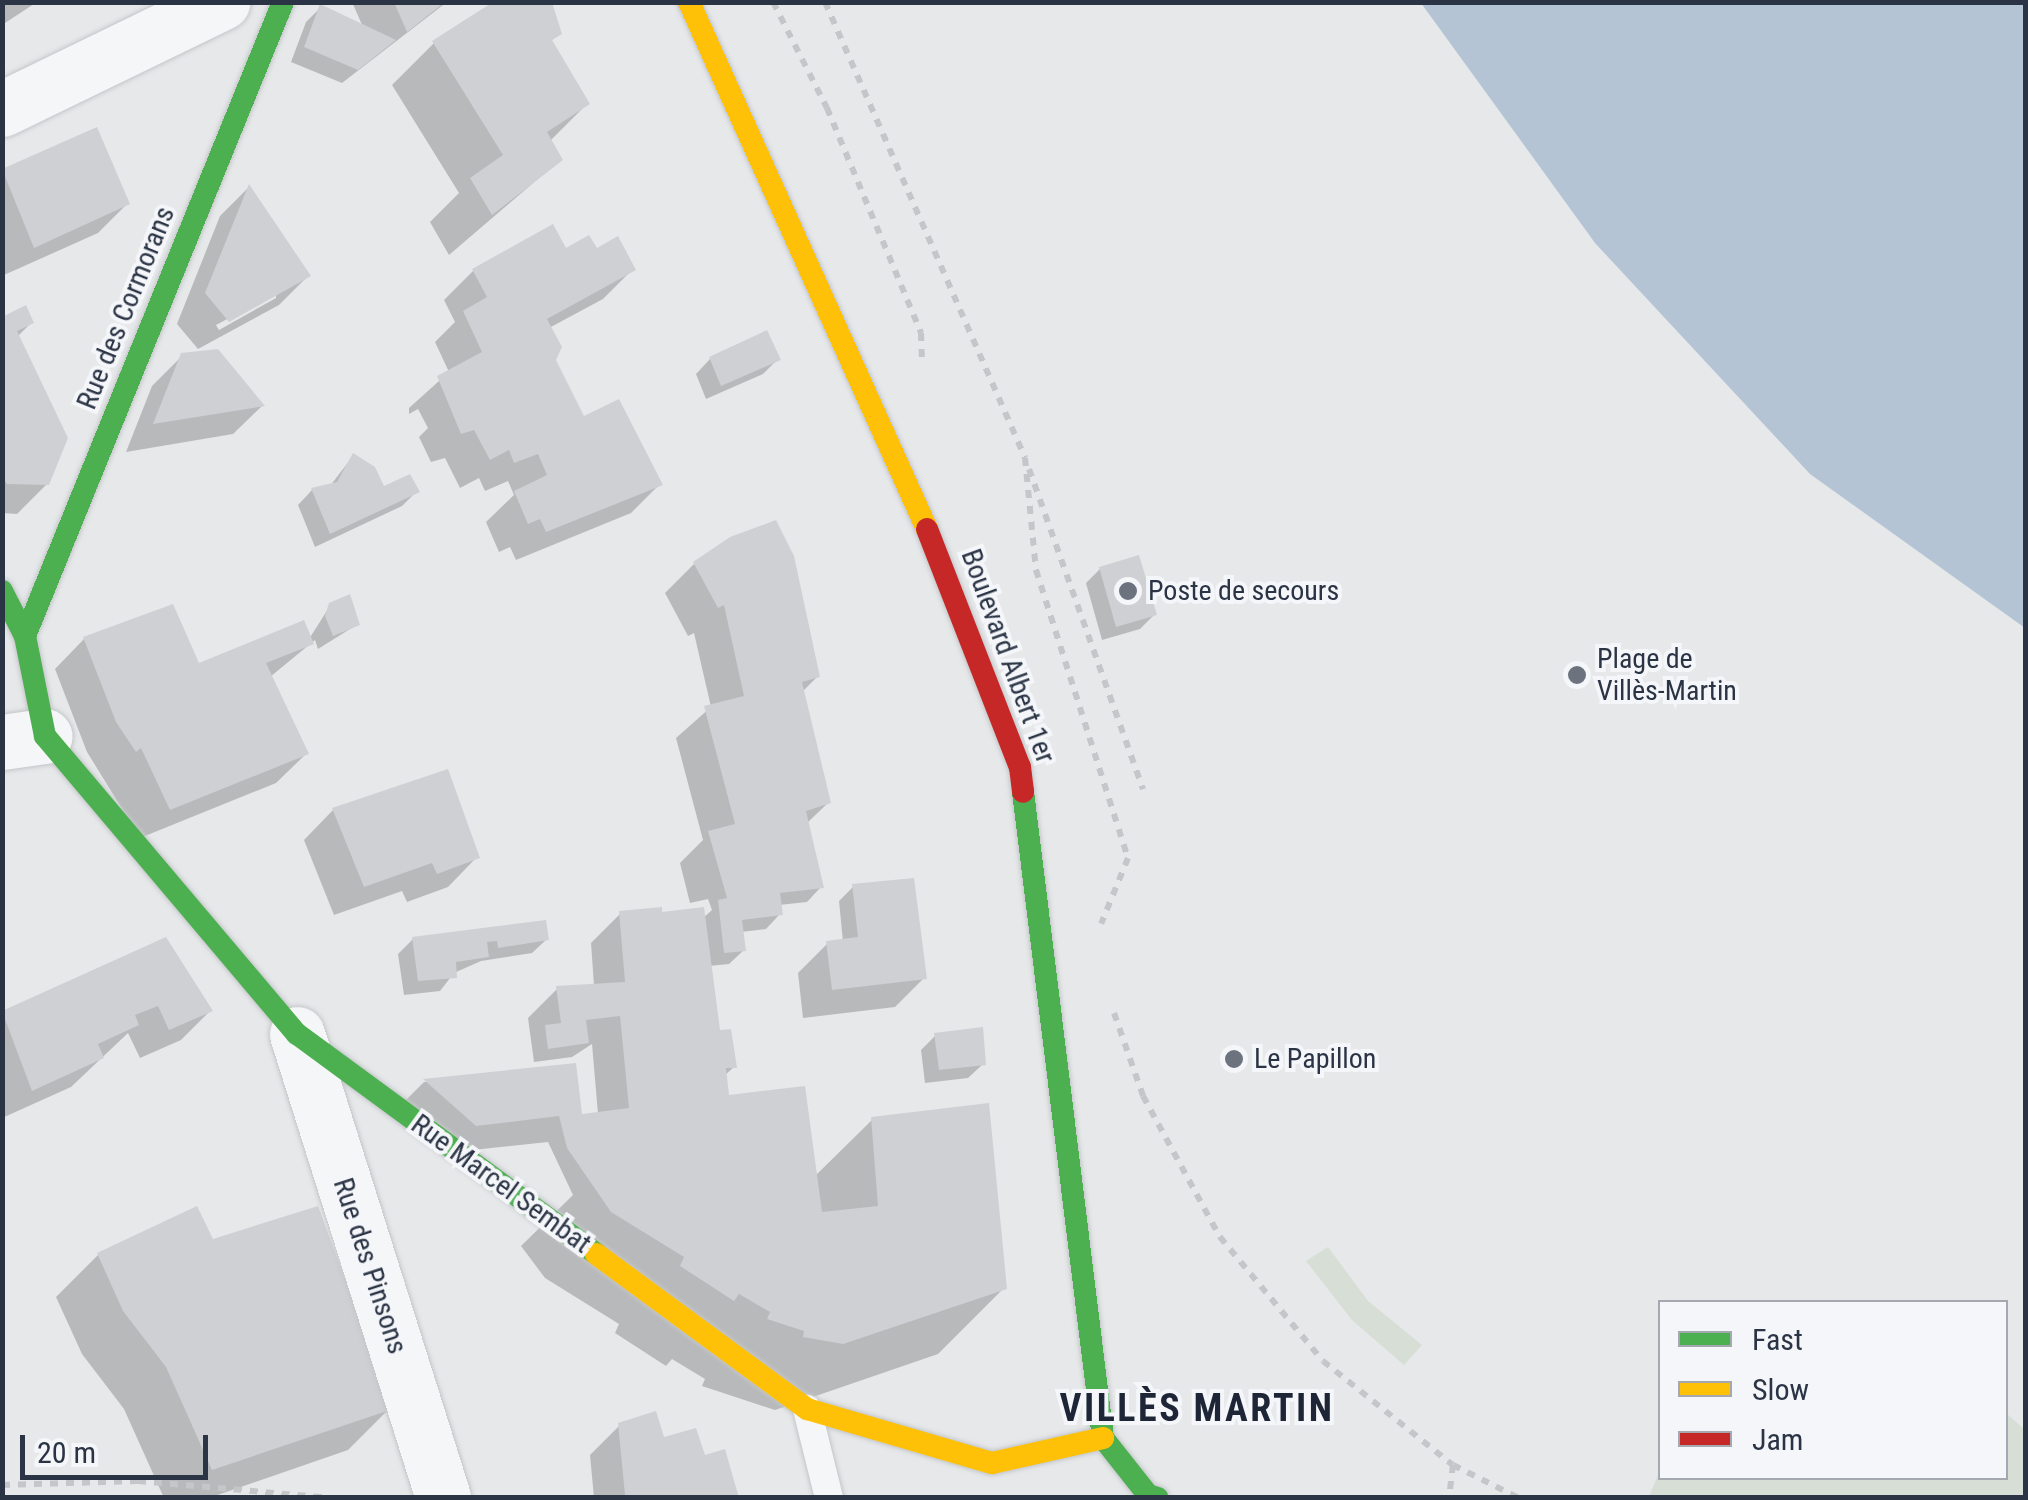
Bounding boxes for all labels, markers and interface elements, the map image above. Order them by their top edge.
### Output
street label: Rue des Cormorans [70,202,182,414]
street label: Boulevard Albert 1er [954,545,1062,767]
place label: Poste de secours [1148,574,1339,608]
marker: Poste de secours [1117,580,1139,602]
place label: Plage de Villès-Martin [1597,642,1737,708]
marker: Plage de Villès-Martin [1566,664,1588,686]
place label: Le Papillon [1254,1042,1376,1076]
marker: Le Papillon [1223,1048,1245,1070]
street label: Rue Marcel Sembat [405,1108,597,1260]
street label: Rue des Pinsons [326,1174,414,1358]
legend [1658,1300,2008,1480]
text: Fast [1752,1322,1803,1357]
text: Slow [1752,1372,1809,1407]
district label: VILLÈS MARTIN [1059,1386,1335,1432]
scale bar [25,1415,212,1477]
text: Jam [1752,1422,1803,1457]
text: 20 m [37,1435,96,1470]

